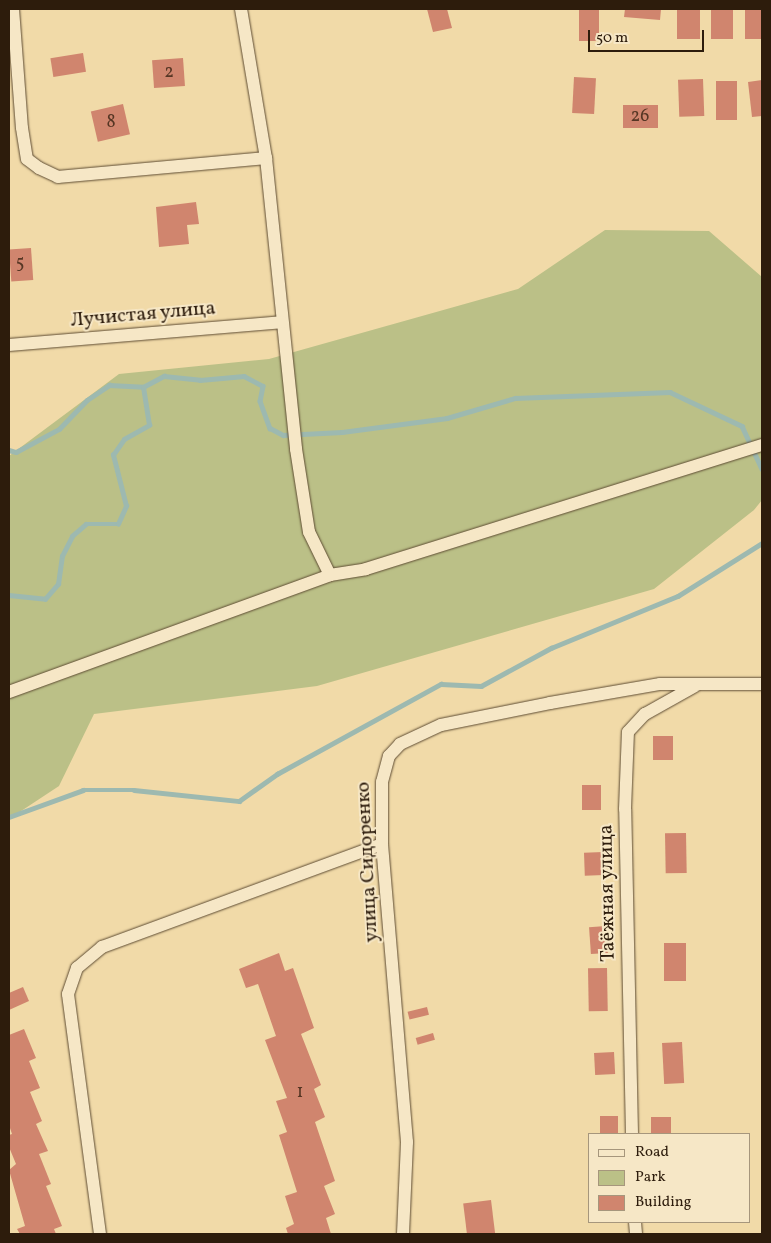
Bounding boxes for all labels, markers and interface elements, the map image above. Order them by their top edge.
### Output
scale bar [591,20,707,52]
text: 50 m [596,28,628,49]
house number: 2 [164,62,174,84]
house number: 26 [631,106,649,128]
house number: 8 [106,112,116,134]
house number: 5 [16,253,24,275]
street label: Лучистая улица [69,297,217,333]
street label: улица Сидоренко [352,781,384,943]
street label: Таёжная улица [595,824,621,962]
house number: 1 [297,1082,303,1104]
legend [588,1133,751,1223]
text: Road [635,1142,669,1163]
text: Park [635,1167,666,1188]
text: Building [635,1192,691,1213]

